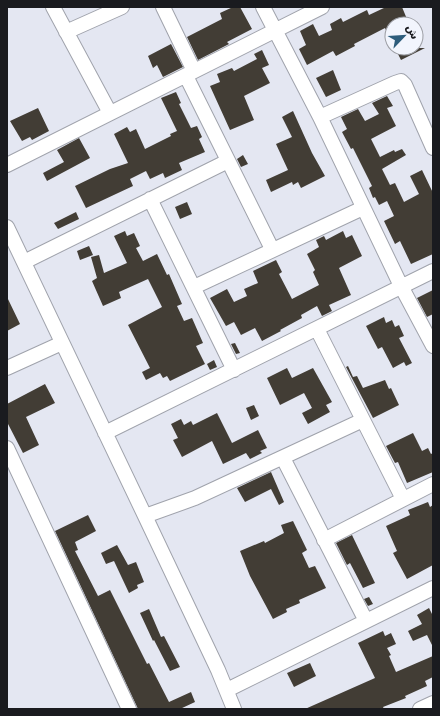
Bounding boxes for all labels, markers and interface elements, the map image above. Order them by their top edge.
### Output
north arrow [384,16,424,56]
text: ش [404,22,422,42]

